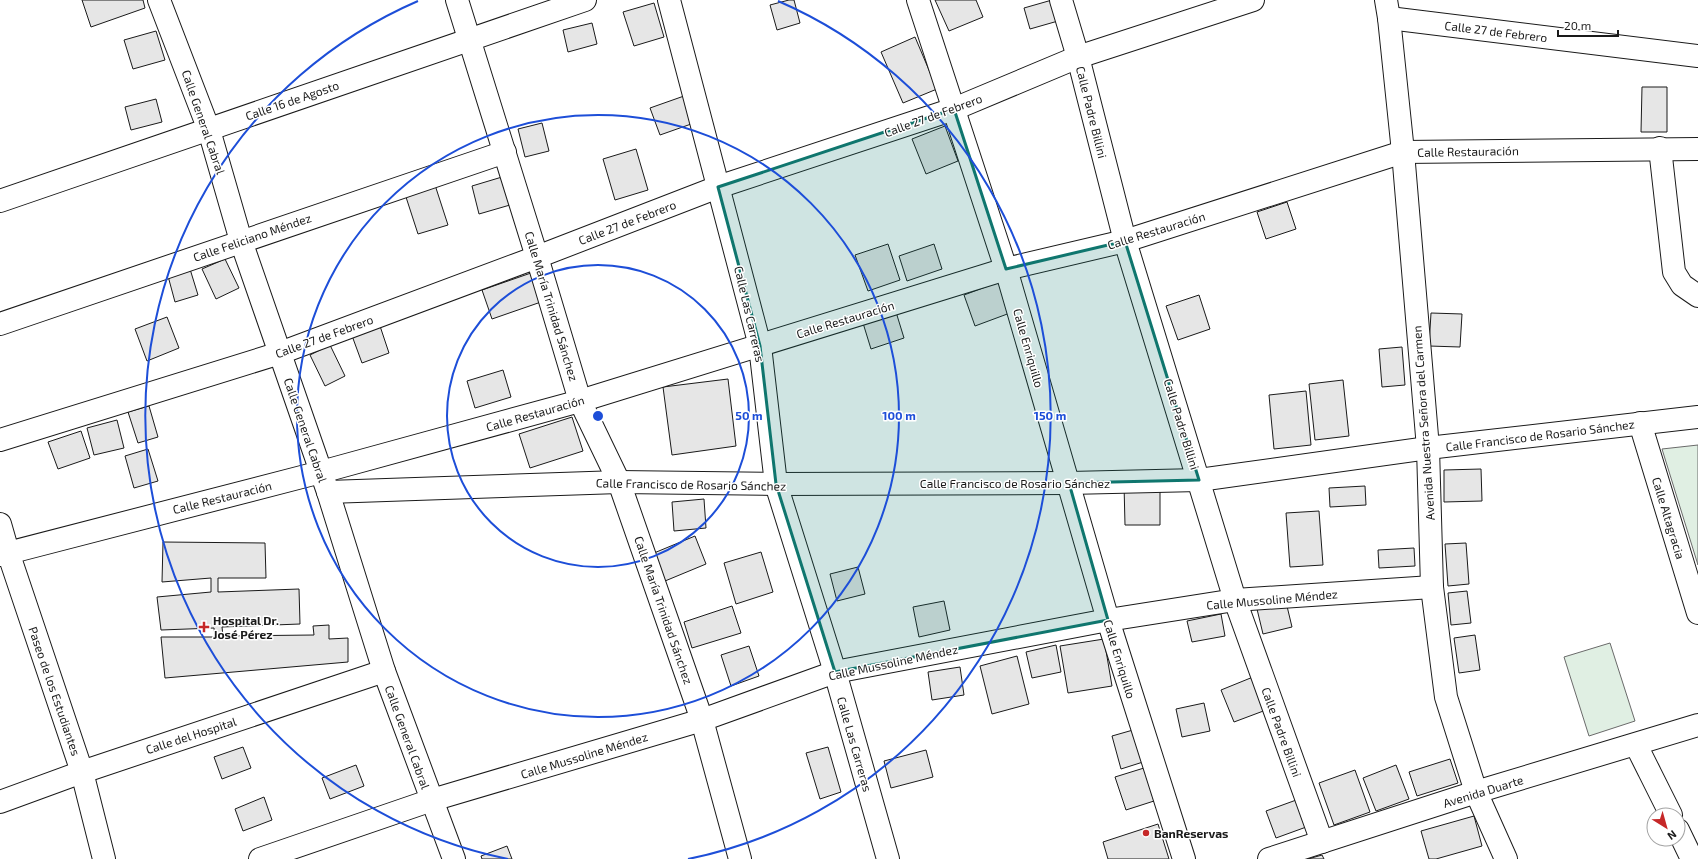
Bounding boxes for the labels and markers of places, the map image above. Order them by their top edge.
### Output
centre of rings [591,409,605,423]
place label: Hospital Dr. José Pérez [213,613,279,641]
marker: Hospital Dr. José Pérez [198,621,210,633]
place label: BanReservas [1154,826,1228,840]
marker: BanReservas [1141,828,1151,838]

